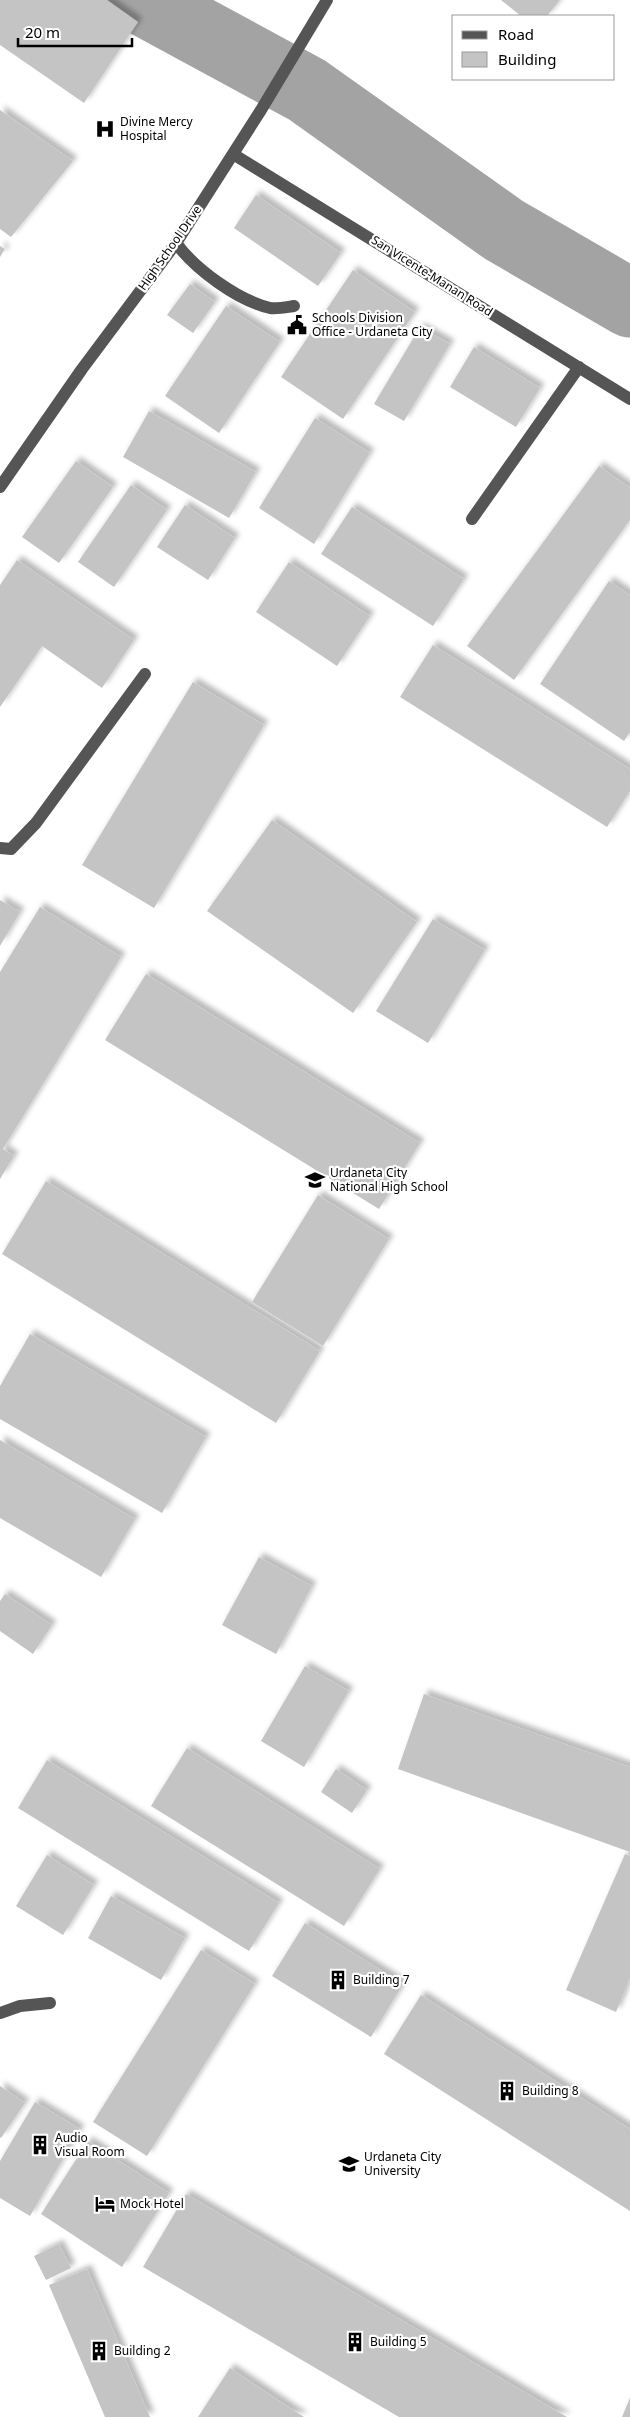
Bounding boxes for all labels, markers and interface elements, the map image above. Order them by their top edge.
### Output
scale bar [18,15,131,47]
legend [452,15,615,80]
text: 20 m [25,22,60,42]
text: Road [498,24,534,44]
text: Building [498,49,556,69]
place label: Divine Mercy Hospital [120,113,193,144]
hospital icon: Divine Mercy Hospital [94,118,116,140]
street label: High School Drive [134,202,205,294]
street label: San Vicente-Manan Road [368,231,496,320]
place label: Schools Division Office - Urdaneta City [312,309,433,340]
public building icon: Schools Division Office - Urdaneta City [286,314,308,336]
place label: Urdaneta City National High School [330,1164,448,1195]
school or university icon: Urdaneta City National High School [304,1169,326,1191]
building icon: Building 7 [327,1969,349,1991]
place label: Building 7 [353,1971,410,1988]
building icon: Building 8 [496,2080,518,2102]
place label: Building 8 [522,2082,579,2099]
place label: Audio Visual Room [55,2129,125,2160]
building icon: Audio Visual Room [29,2134,51,2156]
place label: Urdaneta City University [364,2148,442,2179]
school or university icon: Urdaneta City University [338,2153,360,2175]
hotel icon: Mock Hotel [94,2193,116,2215]
place label: Mock Hotel [120,2195,184,2212]
building icon: Building 5 [344,2331,366,2353]
place label: Building 5 [370,2333,427,2350]
building icon: Building 2 [88,2340,110,2362]
place label: Building 2 [114,2342,171,2359]

